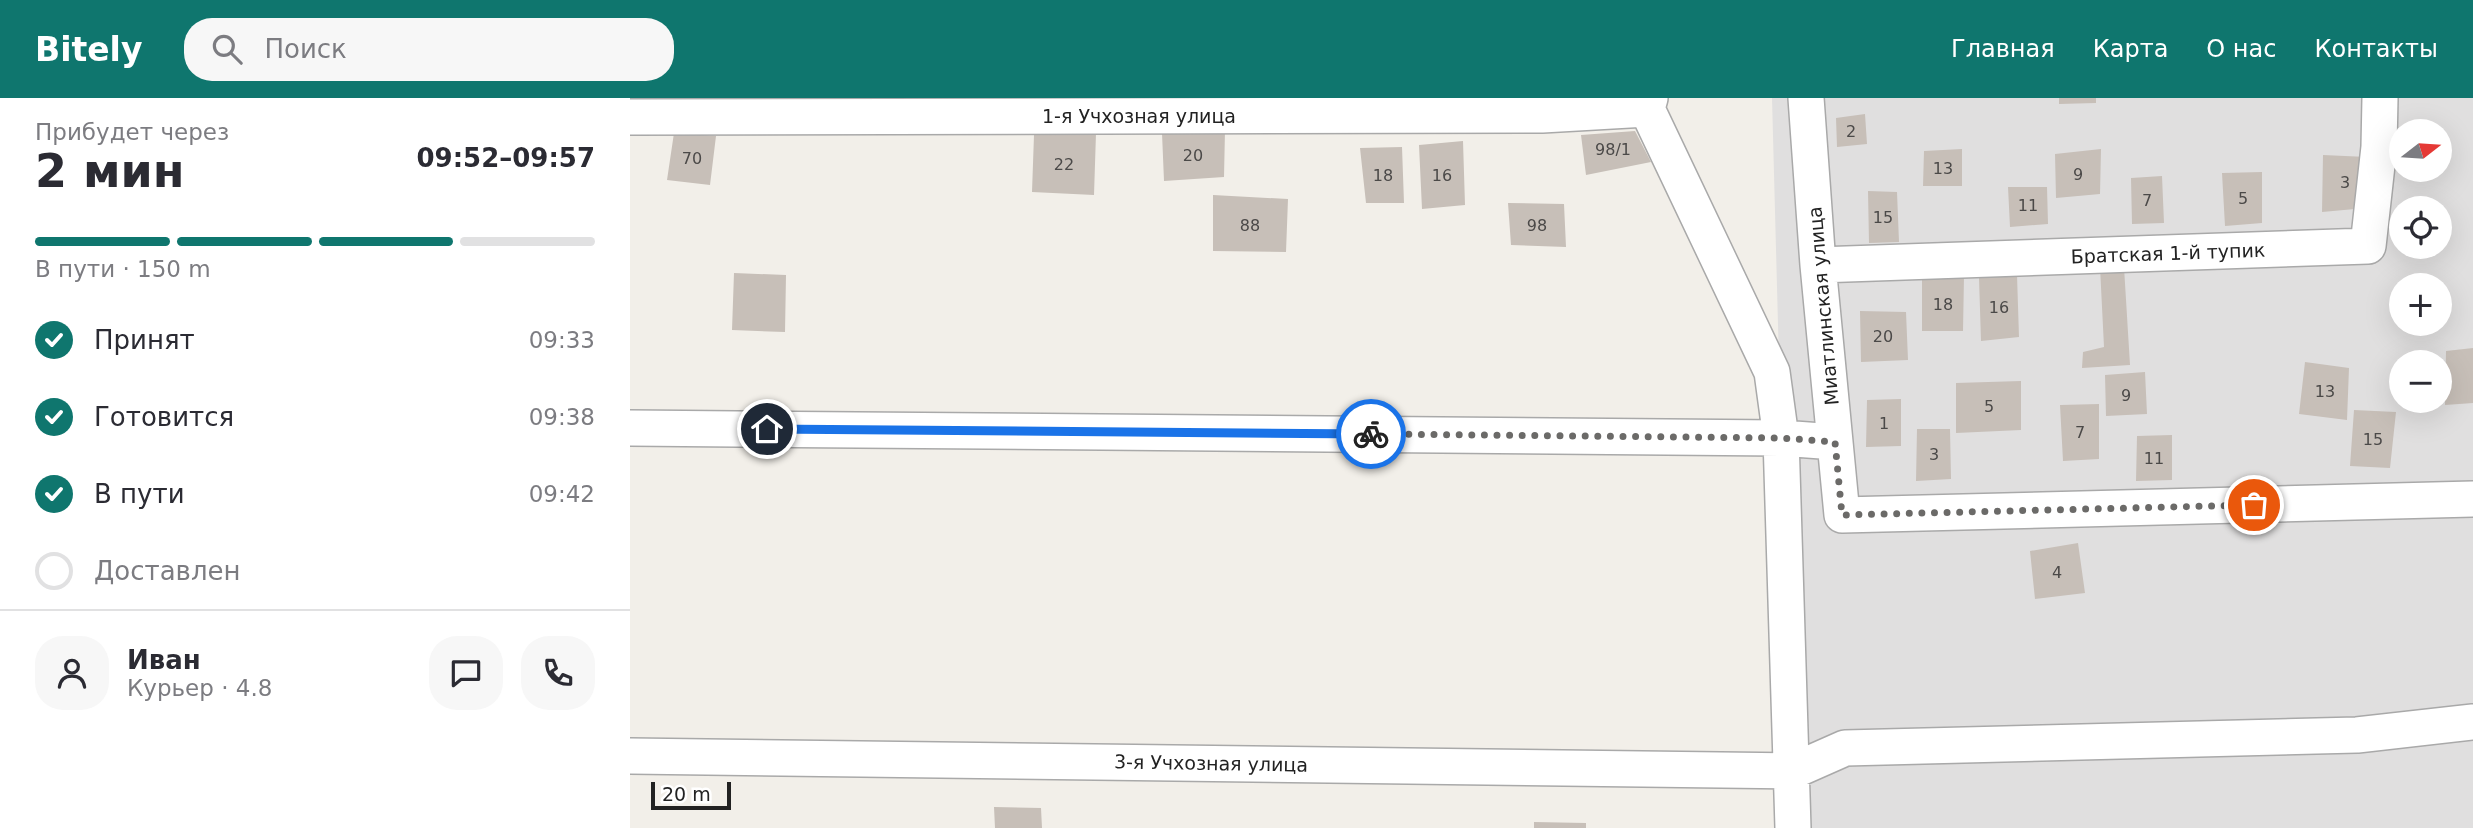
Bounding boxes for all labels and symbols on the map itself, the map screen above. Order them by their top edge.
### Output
street label: 1-я Учхозная улица [1042,105,1236,127]
north arrow [2389,119,2452,182]
house number: 2 [1846,122,1856,141]
house number: 98/1 [1595,140,1631,159]
house number: 20 [1183,146,1203,165]
house number: 70 [682,149,702,168]
house number: 22 [1054,155,1074,174]
house number: 13 [1933,159,1953,178]
house number: 9 [2073,165,2083,184]
house number: 18 [1373,166,1393,185]
house number: 16 [1432,166,1452,185]
house number: 3 [2340,173,2350,192]
house number: 5 [2238,189,2248,208]
house number: 7 [2142,191,2152,210]
house number: 11 [2018,196,2038,215]
street label: Миатлинская улица [1803,206,1843,406]
house number: 15 [1873,208,1893,227]
house number: 88 [1240,216,1260,235]
house number: 98 [1527,216,1547,235]
street label: Братская 1-й тупик [2070,239,2266,267]
house number: 18 [1933,295,1953,314]
house number: 16 [1989,298,2009,317]
house number: 20 [1873,327,1893,346]
house number: 13 [2315,382,2335,401]
house number: 9 [2121,386,2131,405]
house number: 5 [1984,397,1994,416]
pin [737,399,797,459]
courier [1336,399,1406,469]
house number: 1 [1879,414,1889,433]
house number: 7 [2075,423,2085,442]
house number: 15 [2363,430,2383,449]
house number: 3 [1929,445,1939,464]
house number: 11 [2144,449,2164,468]
pin [2224,475,2284,535]
house number: 4 [2052,563,2062,582]
street label: 3-я Учхозная улица [1114,750,1308,776]
scale bar [651,779,732,811]

